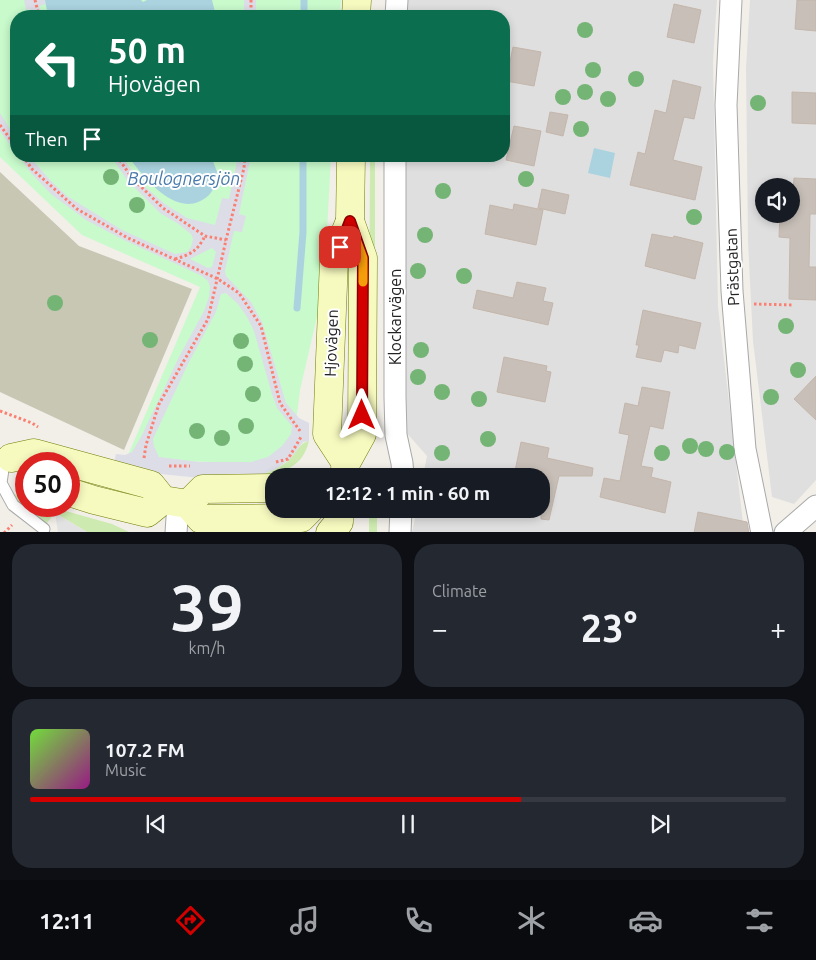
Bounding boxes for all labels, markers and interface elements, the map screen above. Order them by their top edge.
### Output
icon: left [25,30,90,95]
text: 50 m [108,30,186,70]
text: Hjovägen [108,71,201,96]
icon: arrive [78,125,106,153]
text: Then [25,128,68,150]
water label: Boulognersjön [128,168,240,188]
map controls [755,178,800,223]
button: sound [755,178,800,223]
pin [319,226,361,268]
street label: Prästgatan [722,228,742,306]
icon: arrive [326,233,354,261]
street label: Klockarvägen [386,269,404,365]
street label: Hjovägen [321,309,341,377]
position arrow [335,388,387,440]
speed limit sign: 50 [15,452,80,517]
text: 12:12 · 1 min · 60 m [325,482,490,504]
text: 39 [170,570,244,643]
text: Climate [432,582,487,600]
text: 23° [581,607,637,649]
text: − [432,613,448,644]
text: + [770,613,786,644]
text: km/h [189,639,225,657]
text: 107.2 FM [105,739,185,761]
text: Music [105,761,146,779]
icon: previous [142,810,170,838]
icon: pause [394,810,422,838]
icon: next [646,810,674,838]
icon: directions [173,903,208,938]
icon: music [287,903,322,938]
icon: phone [401,903,436,938]
icon: climate [514,903,549,938]
icon: car [628,903,663,938]
icon: filters [742,903,777,938]
text: 12:11 [39,908,94,933]

